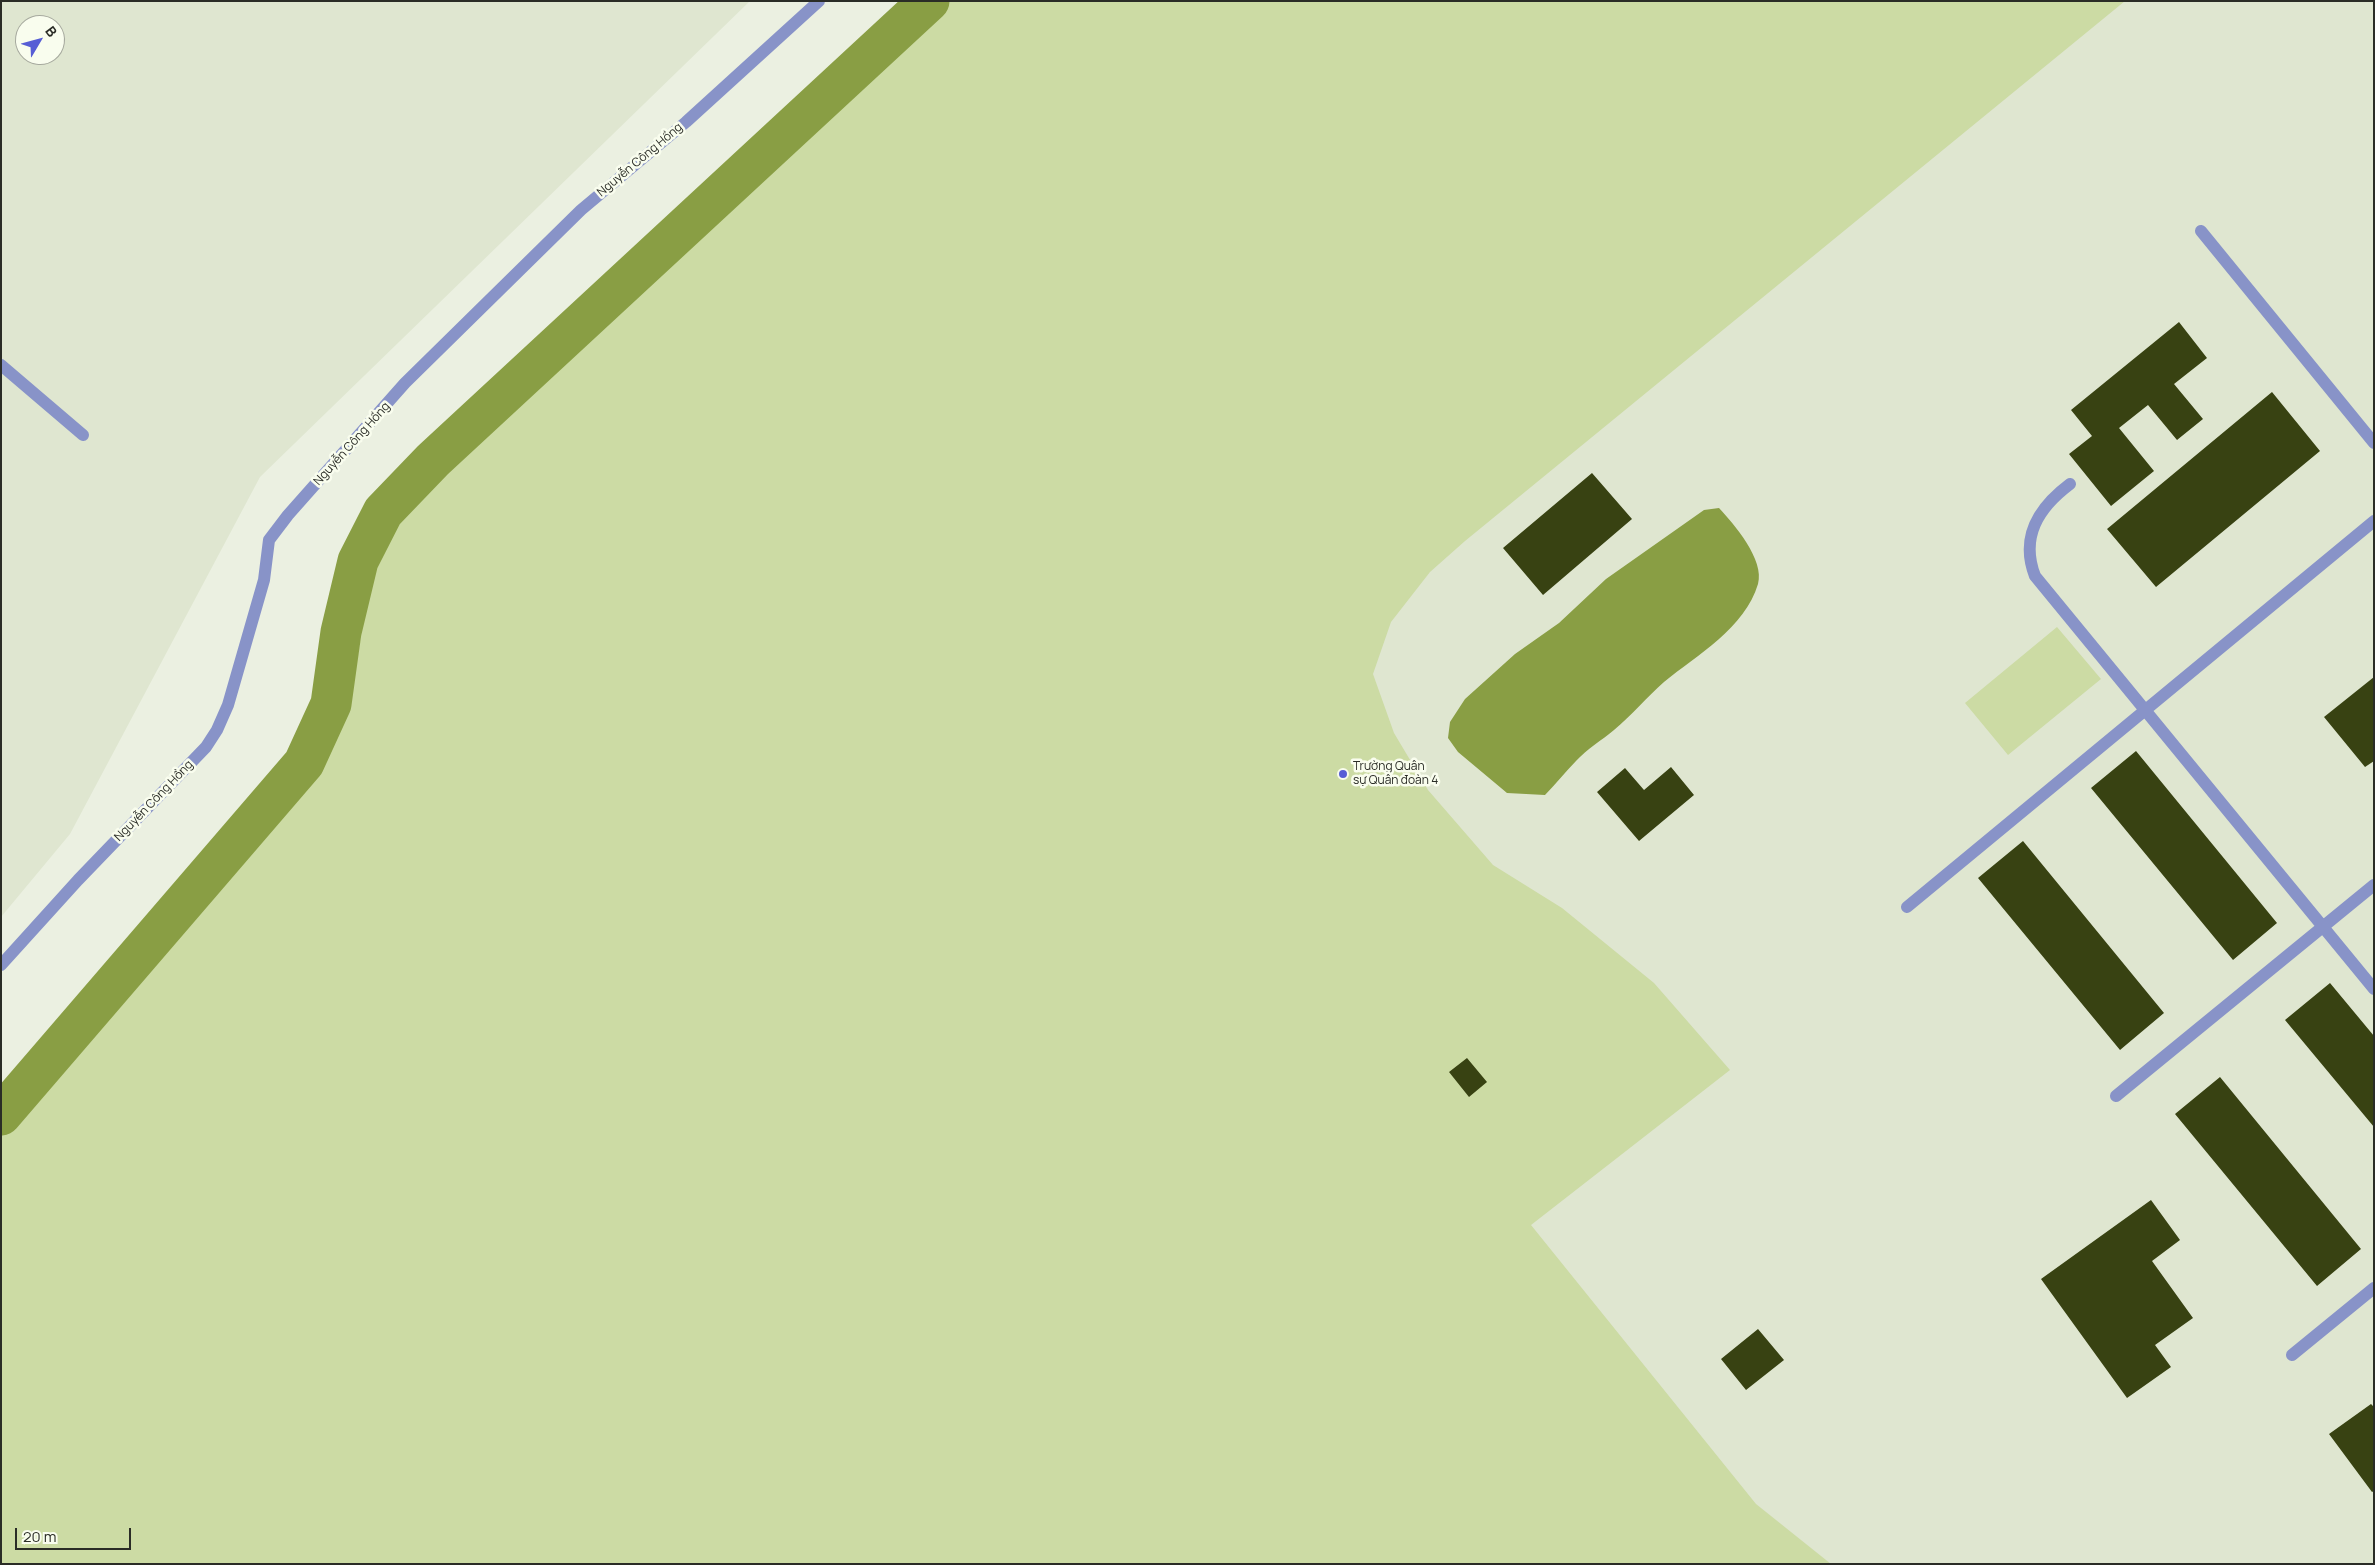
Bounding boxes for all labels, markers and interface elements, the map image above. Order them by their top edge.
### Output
north arrow [15,15,65,65]
text: B [41,22,62,41]
street label: Nguyễn Công Hồng [594,120,686,200]
street label: Nguyễn Công Hồng [311,400,393,488]
street label: Nguyễn Công Hồng [112,758,196,844]
place label: Trường Quân sự Quân đoàn 4 [1353,760,1438,788]
marker: Trường Quân sự Quân đoàn 4 [1337,768,1349,780]
scale bar [18,1518,134,1550]
text: 20 m [23,1526,56,1547]

